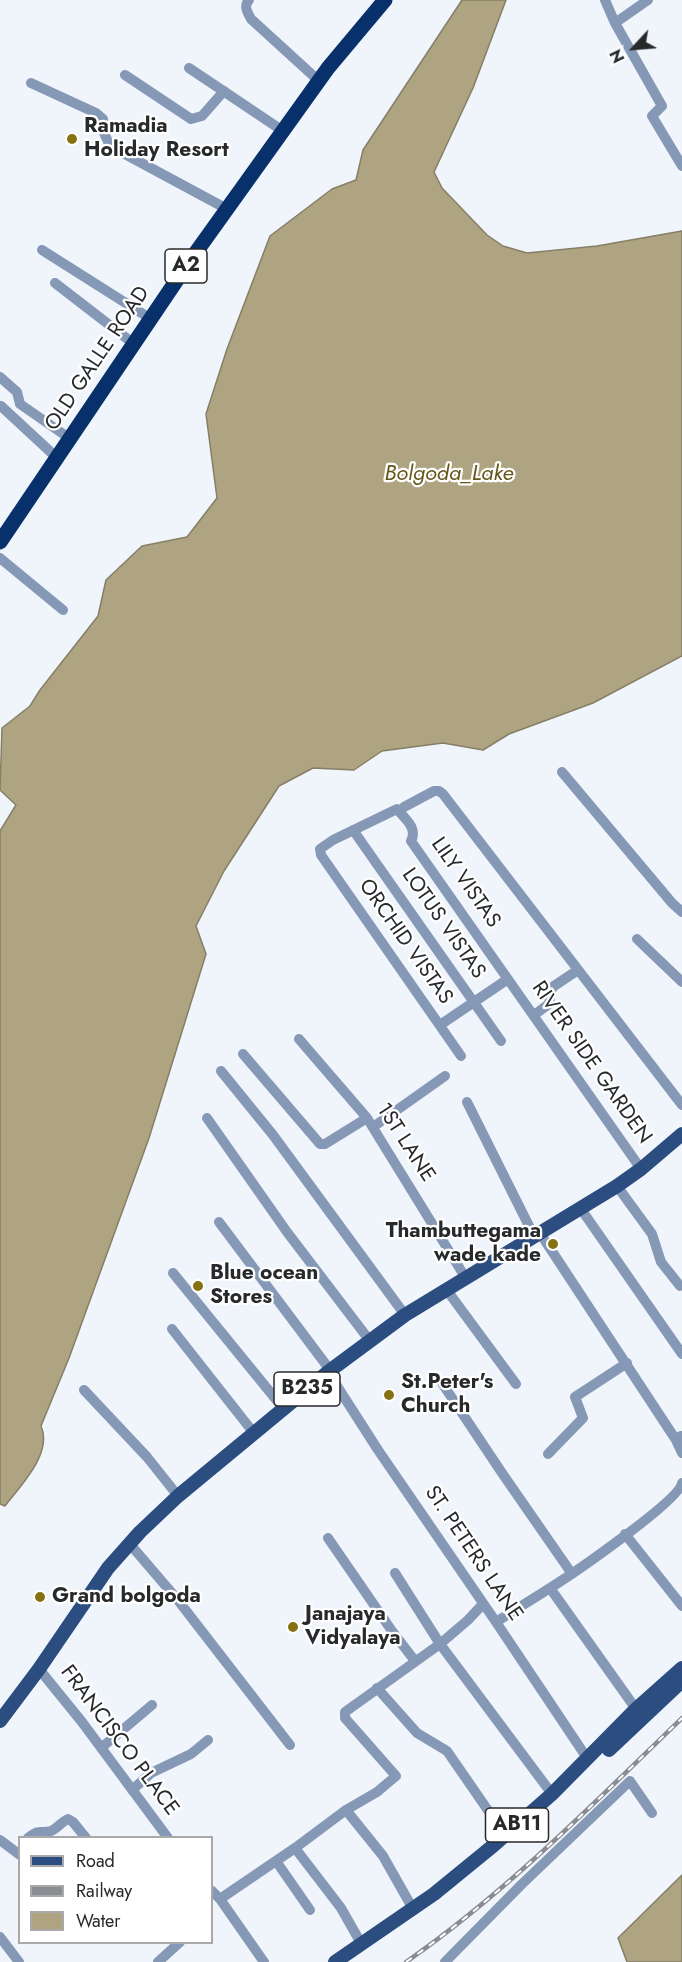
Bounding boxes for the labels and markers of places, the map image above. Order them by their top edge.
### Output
place label: Ramadia Holiday Resort [84,114,229,164]
marker: Ramadia Holiday Resort [65,132,79,146]
place label: Thambuttegama wade kade [386,1219,541,1269]
marker: Thambuttegama wade kade [546,1237,560,1251]
place label: Blue ocean Stores [210,1261,318,1311]
marker: Blue ocean Stores [191,1279,205,1293]
place label: St.Peter's Church [401,1370,493,1420]
marker: St.Peter's Church [382,1388,396,1402]
place label: Grand bolgoda [52,1584,201,1610]
marker: Grand bolgoda [33,1590,47,1604]
place label: Janajaya Vidyalaya [305,1602,401,1652]
marker: Janajaya Vidyalaya [286,1620,300,1634]

